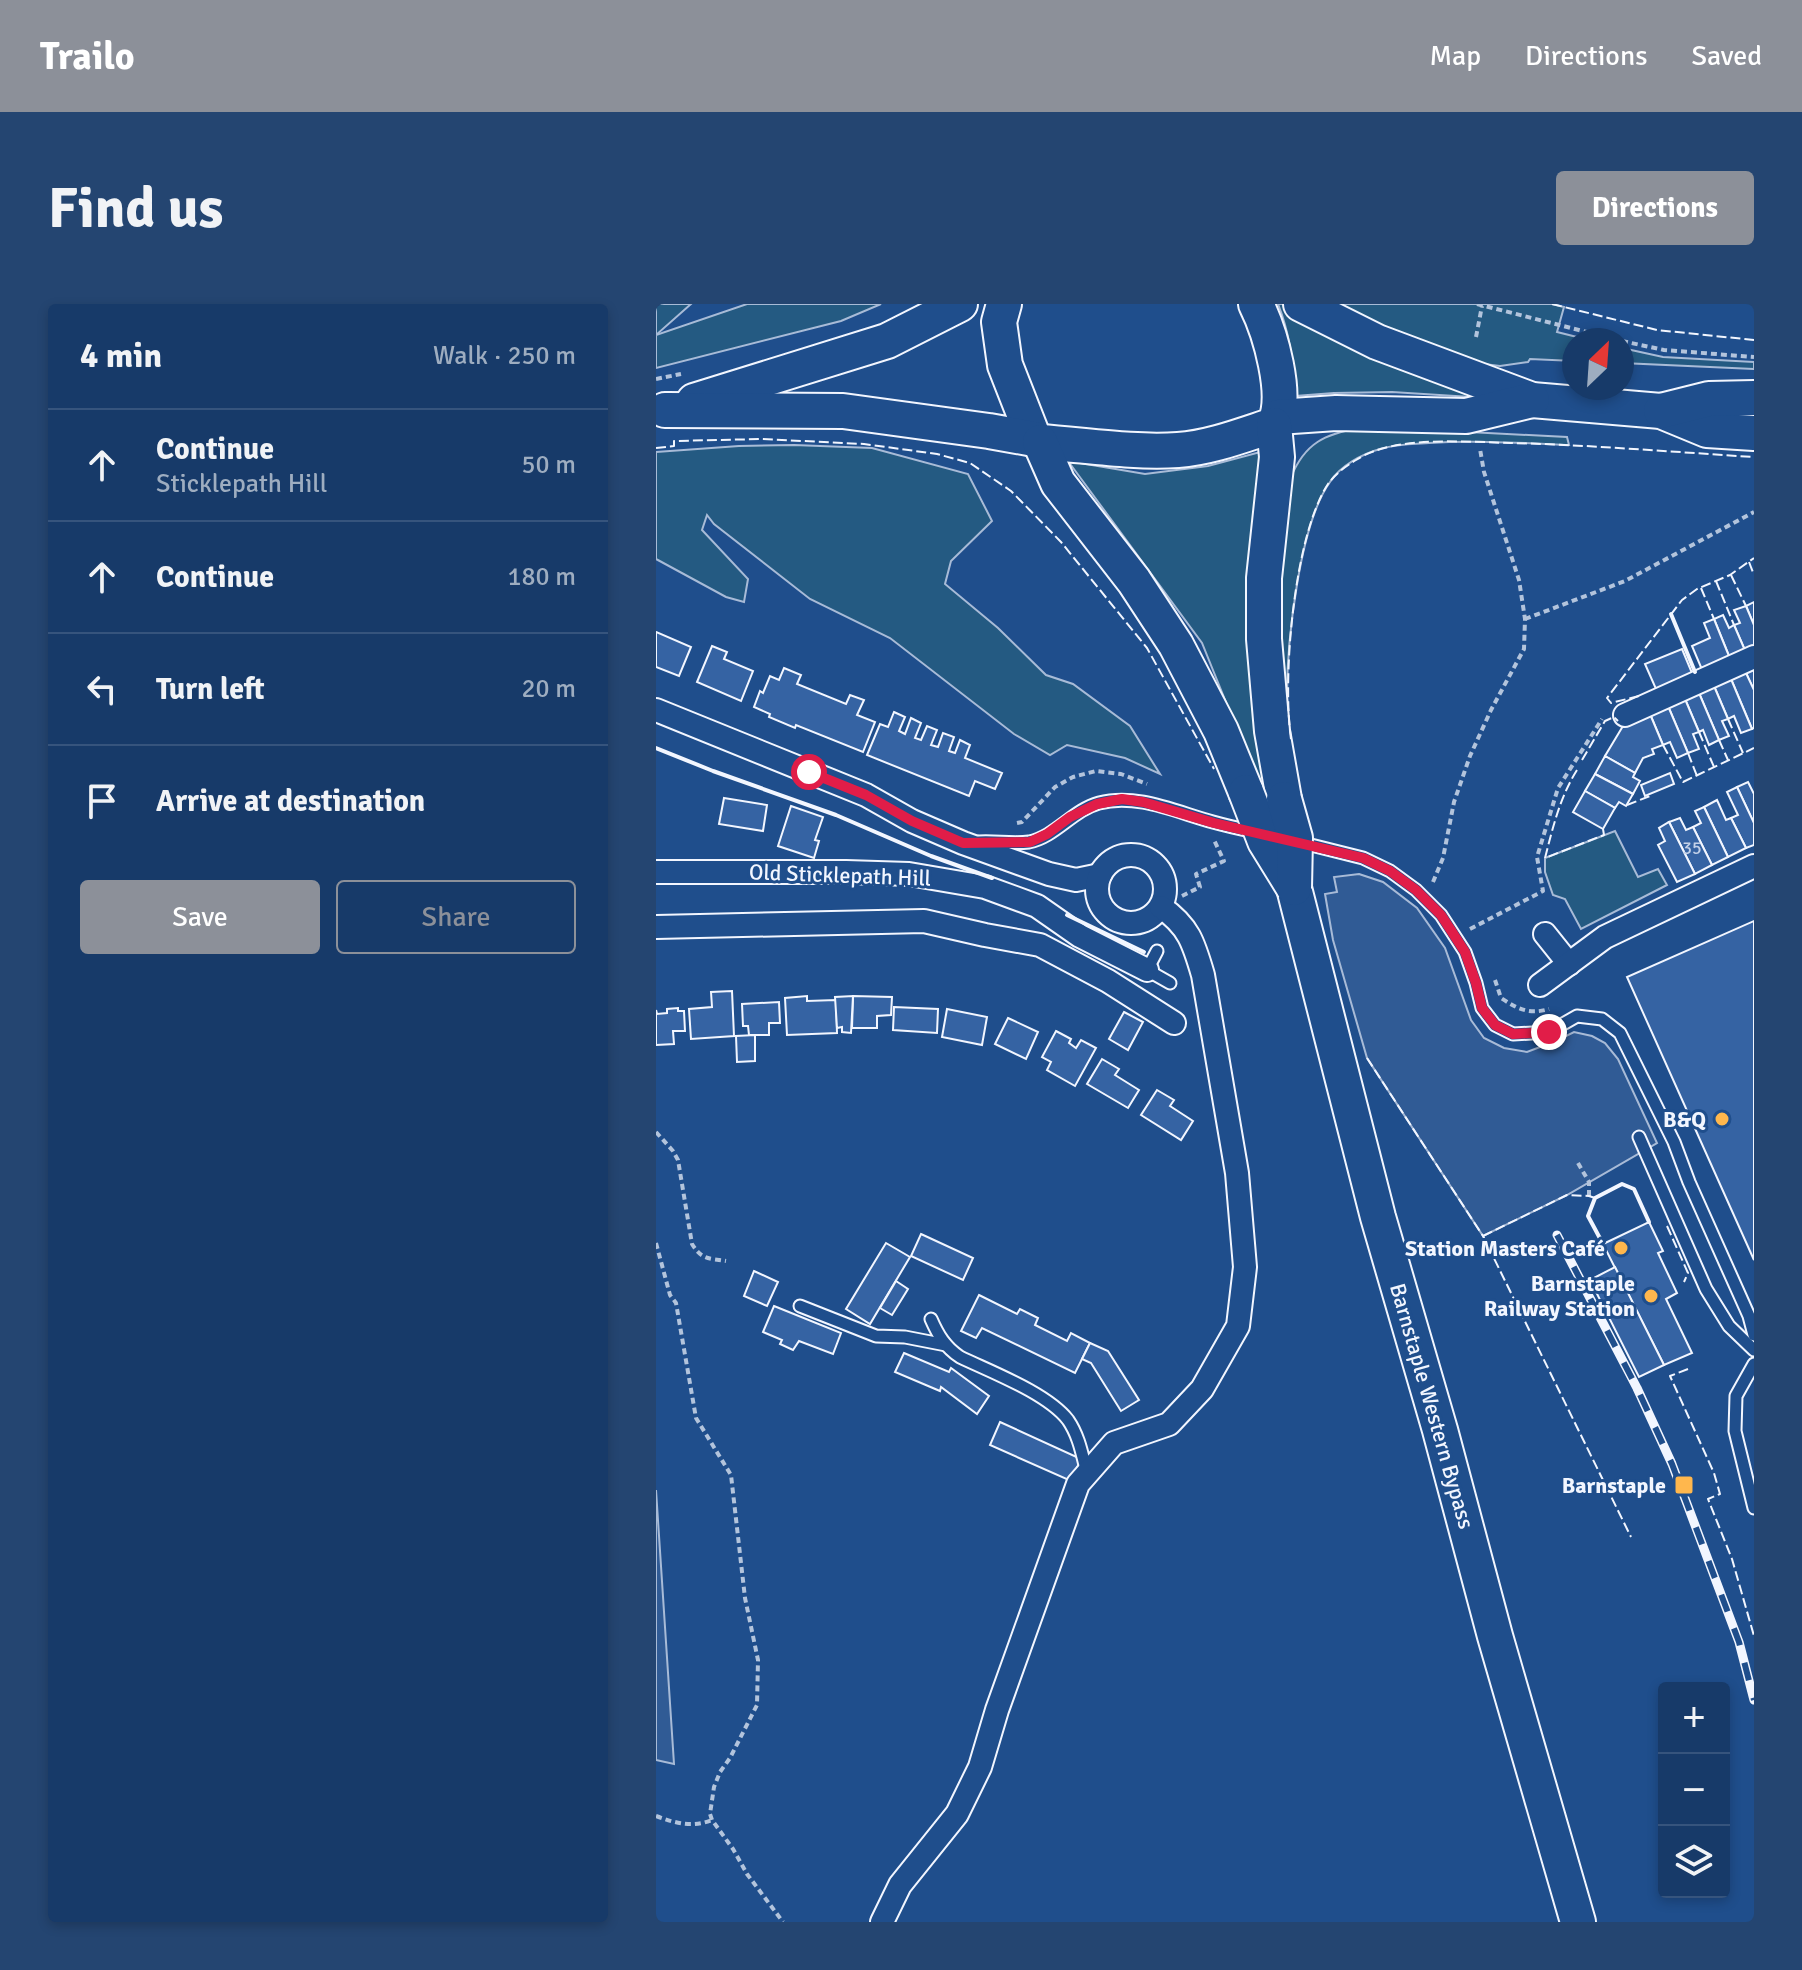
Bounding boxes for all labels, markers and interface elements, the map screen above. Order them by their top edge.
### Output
text: Trailo [40,33,135,80]
text: Map [1429,39,1481,73]
text: Directions [1525,39,1647,73]
text: Saved [1691,39,1762,73]
button: Directions [1556,171,1754,245]
text: Find us [48,174,223,243]
north arrow [1562,328,1634,400]
text: 4 min [80,335,162,377]
text: Walk · 250 m [433,340,576,372]
text: Continue [156,431,274,468]
icon: ahead [80,443,124,487]
text: 50 m [521,449,576,481]
text: Sticklepath Hill [156,468,327,500]
icon: ahead [80,555,124,599]
text: Continue [156,559,274,596]
text: 180 m [507,561,576,593]
icon: left [80,667,124,711]
text: Turn left [156,671,265,708]
text: 20 m [521,673,576,705]
route start [791,754,827,790]
icon: arrive [80,779,124,823]
text: Arrive at destination [156,783,425,820]
house number: 35 [1682,837,1702,859]
street label: Old Sticklepath Hill [748,858,932,892]
button: Save [80,880,320,954]
button: Share [336,880,576,954]
route end [1531,1014,1567,1050]
place label: B&Q [1663,1106,1706,1133]
marker: B&Q [1713,1110,1731,1128]
place label: Station Masters Café [1405,1235,1605,1262]
marker: Station Masters Café [1612,1239,1630,1257]
place label: Barnstaple Railway Station [1484,1270,1635,1322]
street label: Barnstaple Western Bypass [1384,1280,1480,1532]
marker: Barnstaple Railway Station [1642,1287,1660,1305]
place label: Barnstaple [1562,1472,1666,1499]
marker: Barnstaple [1673,1474,1695,1496]
map controls [1658,1682,1730,1898]
button: + [1658,1682,1730,1754]
button: − [1658,1754,1730,1826]
button: layers [1658,1826,1730,1898]

